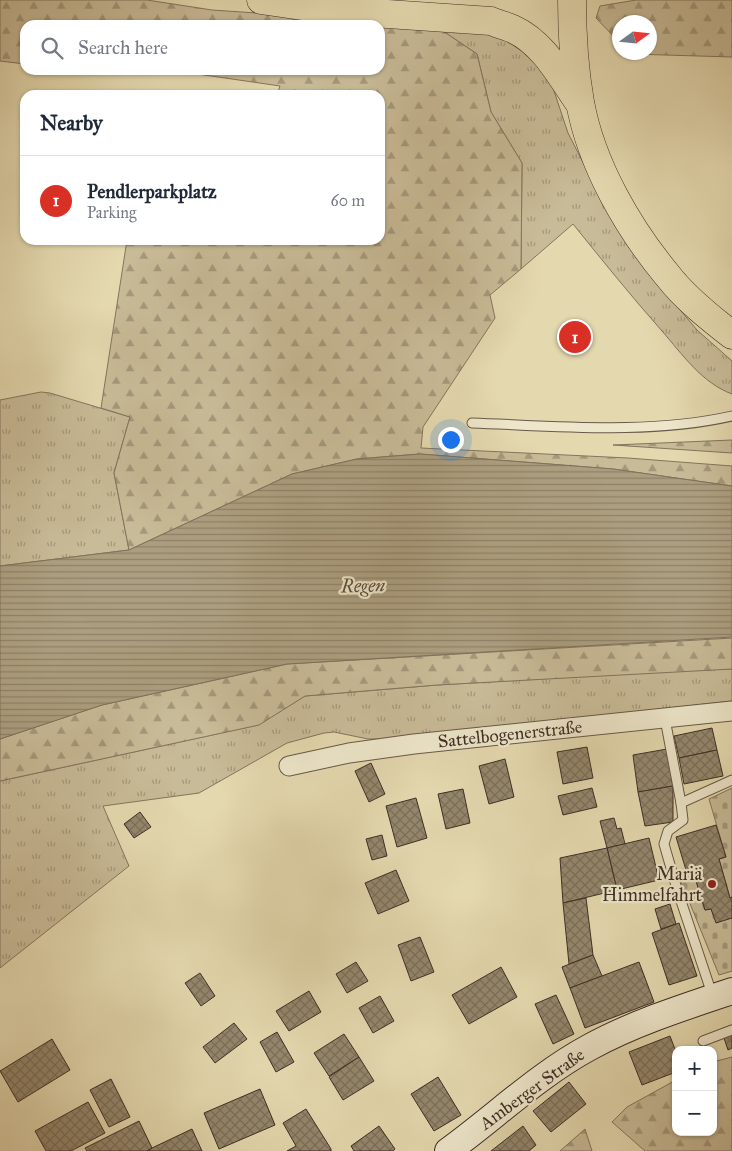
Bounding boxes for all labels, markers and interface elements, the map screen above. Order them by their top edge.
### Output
north arrow [612,15,657,60]
search box [20,20,385,75]
icon: search [38,34,66,62]
text: Search here [78,36,168,59]
text: Nearby [40,110,103,136]
text: Pendlerparkplatz [87,180,217,203]
text: 1 [53,191,59,210]
text: 60 m [331,191,365,210]
text: Parking [87,203,136,222]
pin: 1 [559,318,591,356]
your location [438,427,464,453]
water label: Regen [340,574,385,597]
street label: Sattelbogenerstraße [437,715,583,754]
place label: Mariä Himmelfahrt [602,863,703,906]
marker: Mariä Himmelfahrt [706,878,718,890]
street label: Amberger Straße [474,1043,589,1136]
map controls [672,1046,717,1136]
button: + [672,1046,717,1091]
button: − [672,1091,717,1136]

